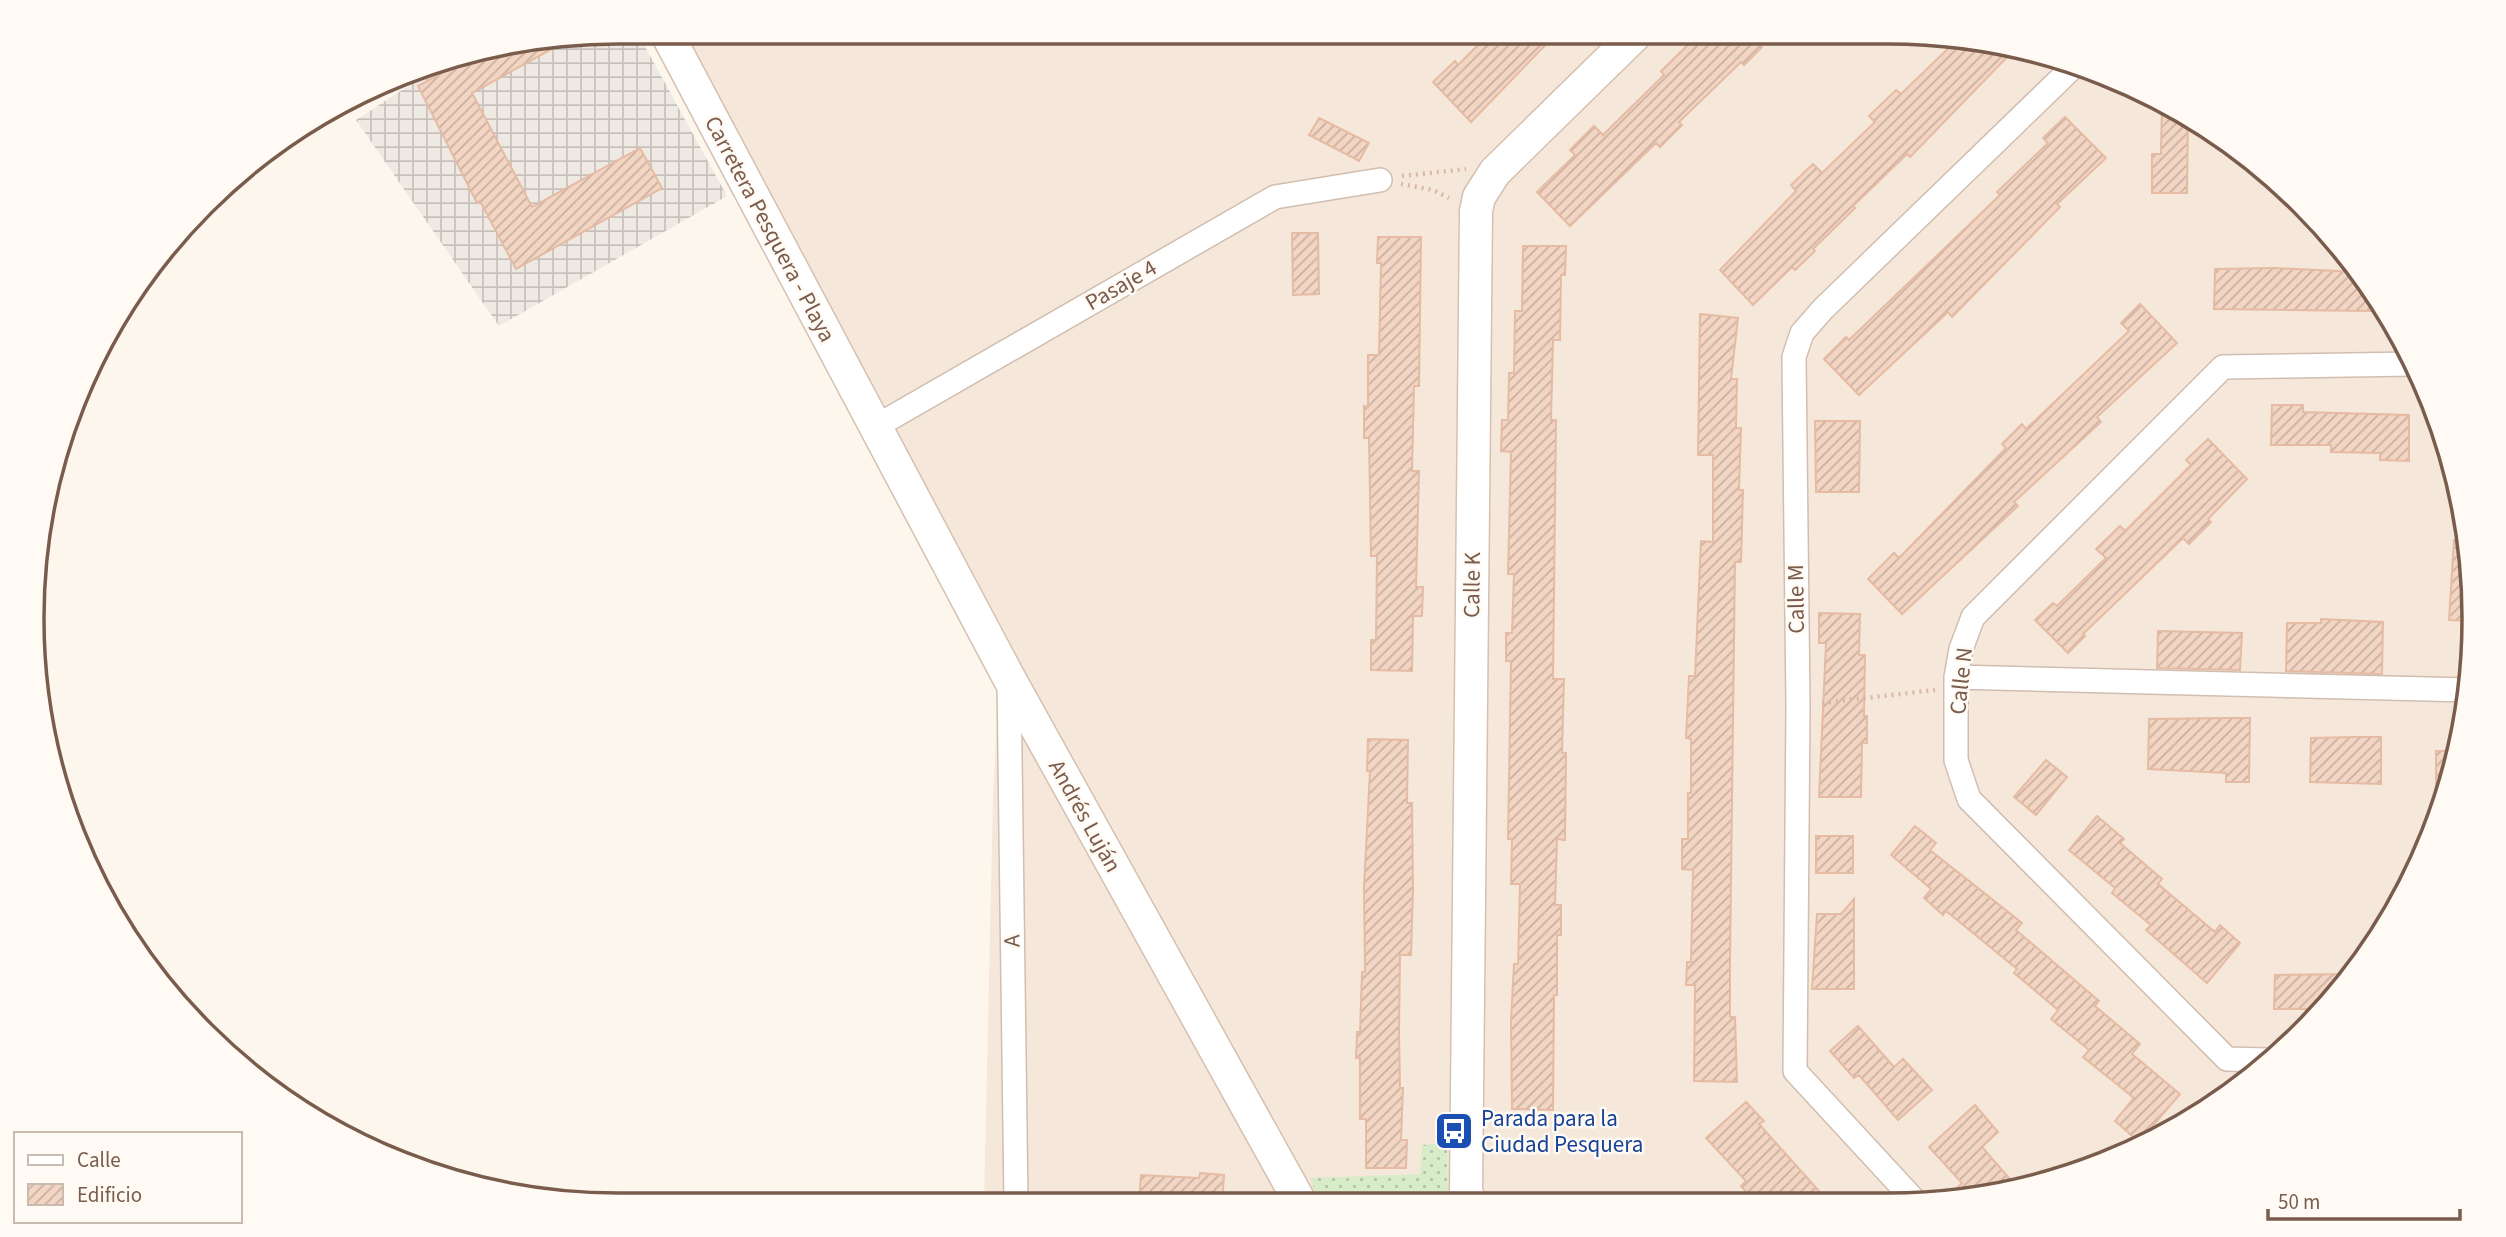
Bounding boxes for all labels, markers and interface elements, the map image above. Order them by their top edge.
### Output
street label: Carretera Pesquera - Playa [696,110,844,348]
street label: Pasaje 4 [1079,251,1163,319]
street label: Calle K [1455,551,1489,618]
street label: Calle M [1779,564,1813,634]
street label: Calle N [1941,646,1981,716]
street label: Andrés Luján [1040,754,1130,878]
street label: A [995,934,1029,948]
place label: Parada para la Ciudad Pesquera [1481,1102,1643,1161]
bus stop icon: Parada para la Ciudad Pesquera [1433,1110,1475,1152]
legend [14,1132,242,1223]
text: Calle [77,1145,121,1175]
scale bar [2268,1178,2460,1222]
text: Edificio [77,1180,142,1210]
text: 50 m [2278,1187,2320,1217]

